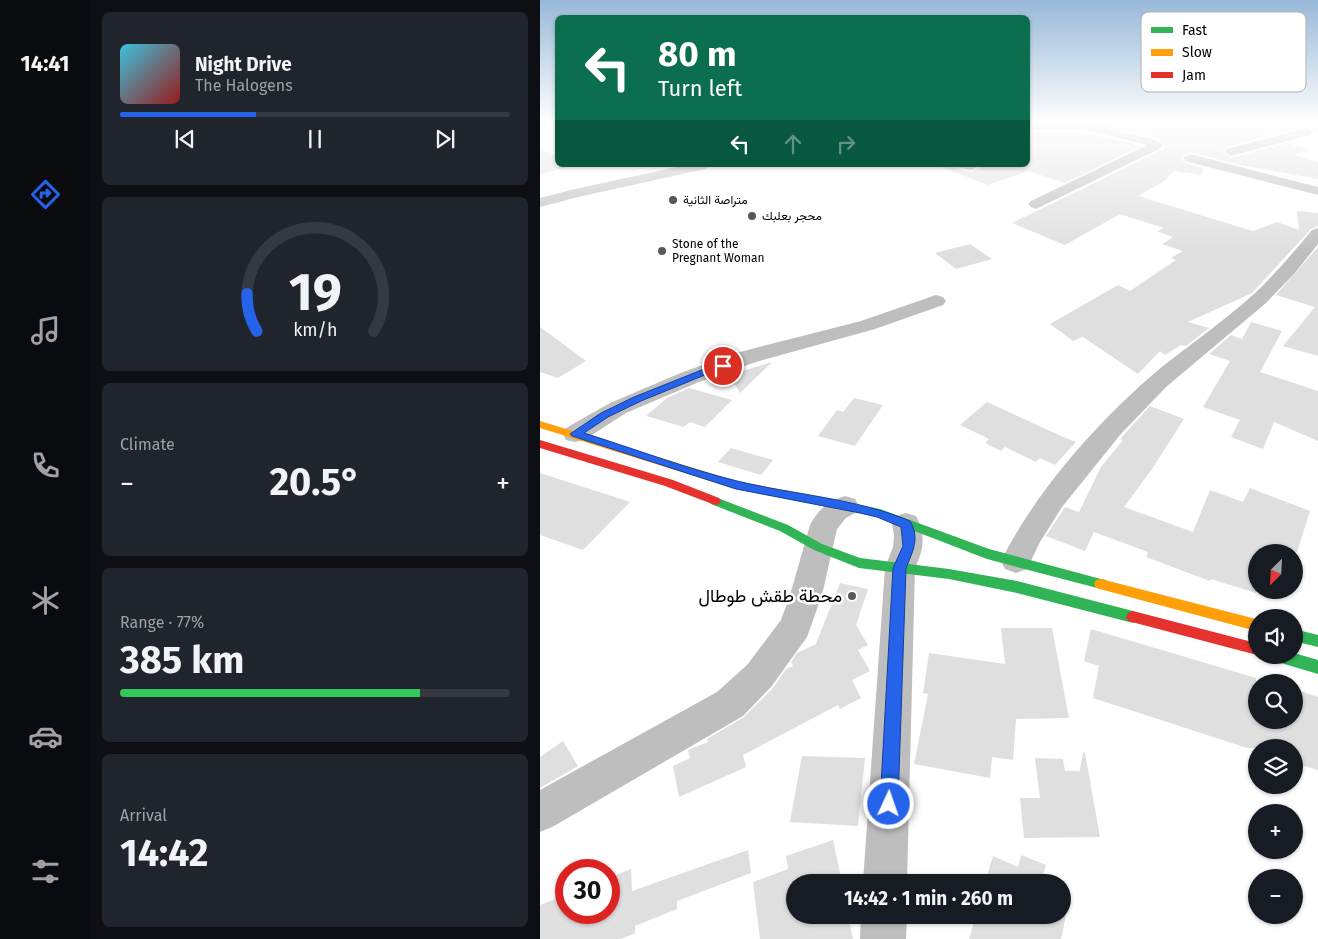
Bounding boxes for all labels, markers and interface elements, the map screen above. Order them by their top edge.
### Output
legend [1141,12,1306,92]
text: Fast [1182,22,1208,39]
text: 80 m [658,33,737,75]
icon: left [575,35,640,100]
text: Slow [1182,44,1212,61]
text: 14:41 [21,50,69,77]
text: Night Drive [195,53,292,76]
text: Jam [1182,67,1206,84]
text: Turn left [658,75,742,102]
text: The Halogens [195,76,293,95]
icon: previous [171,125,199,153]
icon: pause [301,125,329,153]
icon: next [431,125,459,153]
icon: left [726,130,754,158]
icon: ahead [779,130,807,158]
icon: right [832,130,860,158]
icon: directions [28,177,63,212]
place label: متراصة الثانية [683,193,748,208]
marker: متراصة الثانية [667,194,679,206]
place label: محجر بعلبك [762,209,822,224]
marker: محجر بعلبك [746,210,758,222]
place label: Stone of the Pregnant Woman [672,237,765,265]
marker: Stone of the Pregnant Woman [656,245,668,257]
text: 19 [288,261,342,324]
icon: music [28,313,63,348]
text: km/h [293,319,337,341]
pin [702,345,744,387]
icon: arrive [709,352,737,380]
text: Climate [120,435,175,454]
icon: phone [28,448,63,483]
text: 20.5° [269,459,361,505]
text: − [120,467,134,500]
text: + [496,467,510,500]
north arrow [1248,544,1302,599]
map controls [1248,544,1303,924]
icon: climate [28,583,63,618]
place label: محطة طقش طوطال [698,585,842,607]
marker: محطة طقش طوطال [846,590,858,602]
button: sound [1248,609,1303,664]
text: Range · 77% [120,613,204,632]
text: 385 km [120,637,244,683]
button: search [1248,674,1303,729]
icon: car [28,719,63,754]
button: layers [1248,739,1303,794]
position arrow [862,777,914,829]
button: + [1248,804,1303,859]
text: Arrival [120,806,167,825]
text: 14:42 [120,830,208,876]
icon: filters [28,854,63,889]
speed limit sign: 30 [555,859,620,924]
button: − [1248,869,1303,924]
text: 14:42 · 1 min · 260 m [844,887,1013,910]

